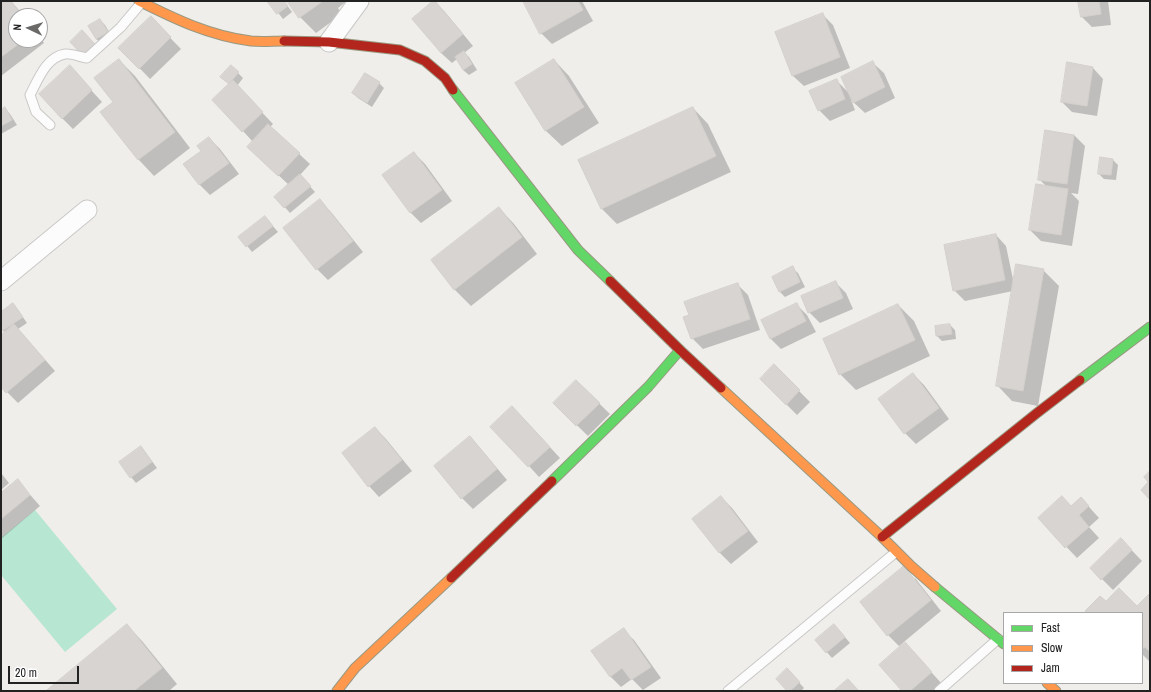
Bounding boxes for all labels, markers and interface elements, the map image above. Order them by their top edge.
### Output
north arrow [8,8,48,48]
text: N [10,24,24,31]
legend [1003,612,1143,684]
text: Fast [1041,620,1060,636]
text: Slow [1041,640,1062,656]
scale bar [10,658,81,684]
text: Jam [1041,660,1060,676]
text: 20 m [15,665,37,681]

